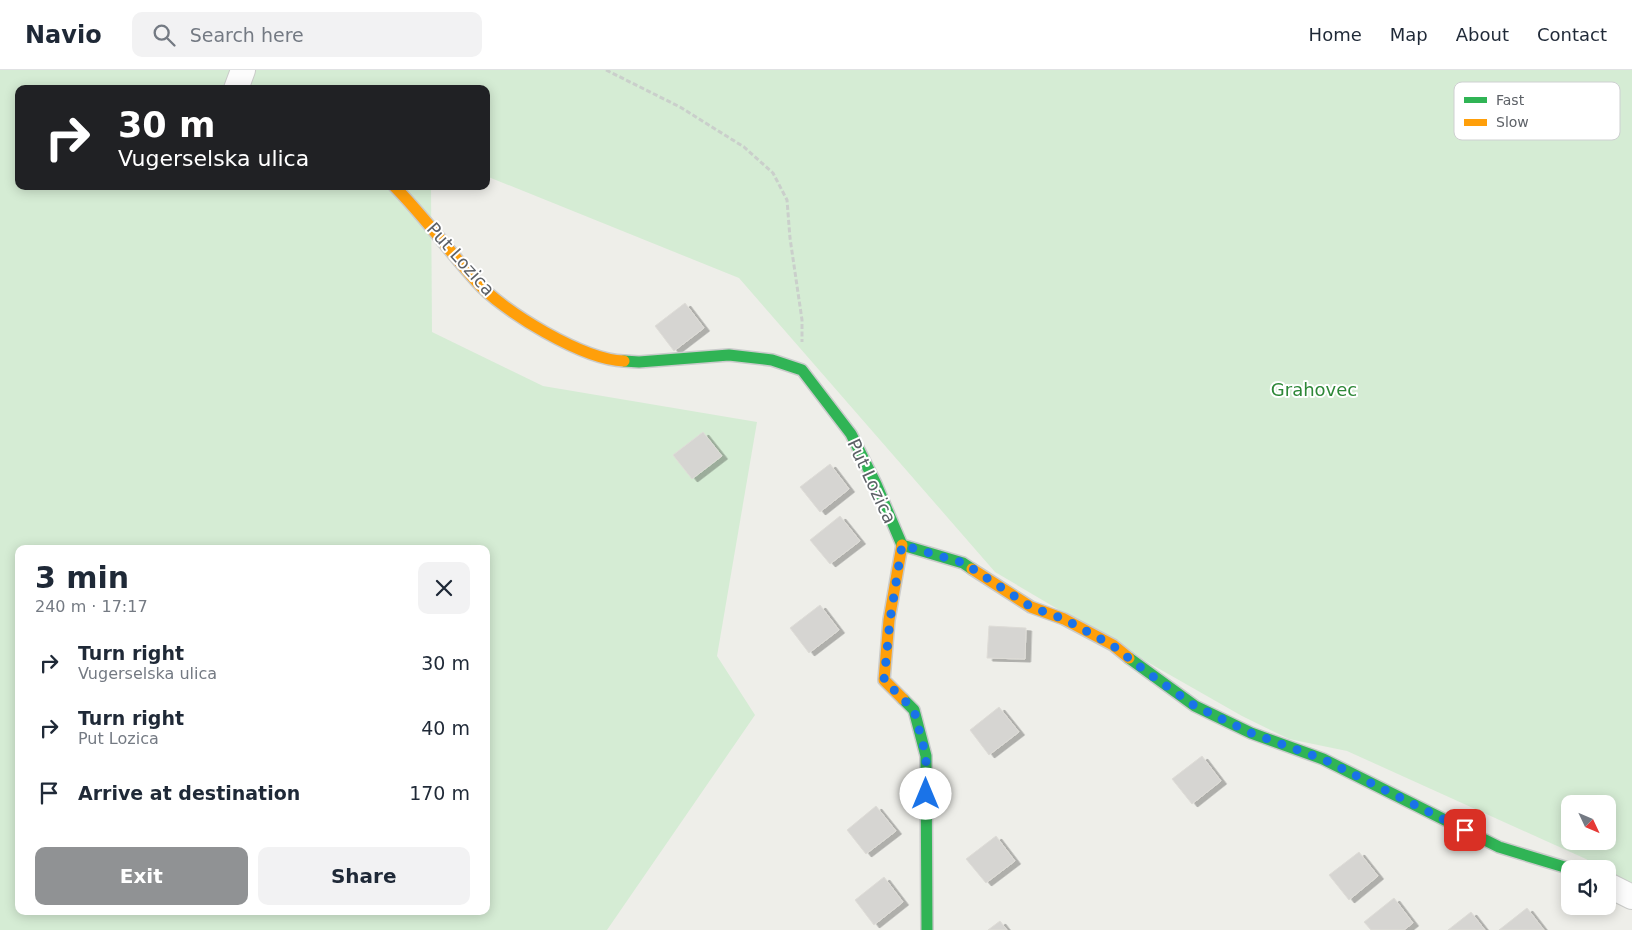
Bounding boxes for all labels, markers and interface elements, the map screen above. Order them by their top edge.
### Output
search box [132,12,482,57]
text: Navio [25,21,102,49]
icon: search [150,21,178,49]
text: Search here [190,24,304,46]
text: Home [1309,24,1362,45]
text: Map [1390,24,1428,45]
text: About [1456,24,1509,45]
text: Contact [1537,24,1607,45]
legend [1454,82,1620,140]
text: Fast [1496,92,1525,108]
icon: right [35,105,100,170]
text: 30 m [118,105,215,145]
text: Slow [1496,114,1529,130]
text: Vugerselska ulica [118,146,309,171]
street label: Put Lozica [423,218,499,300]
park label: Grahovec [1271,379,1357,400]
street label: Put Lozica [843,435,901,527]
text: 3 min [35,560,129,595]
button: close [418,562,470,614]
text: 240 m · 17:17 [35,597,148,616]
text: Turn right [78,642,184,664]
icon: right [35,649,63,677]
text: 30 m [421,652,470,674]
text: Vugerselska ulica [78,664,217,683]
text: Turn right [78,707,184,729]
icon: right [35,714,63,742]
text: 40 m [421,717,470,739]
text: Put Lozica [78,729,159,748]
position arrow [899,767,951,819]
icon: arrive [35,779,63,807]
text: Arrive at destination [78,782,300,804]
text: 170 m [409,782,470,804]
north arrow [1561,795,1616,850]
map controls [1561,795,1616,915]
pin [1444,809,1486,851]
icon: arrive [1451,816,1479,844]
button: Exit [35,847,248,905]
button: Share [258,847,470,905]
button: sound [1561,860,1616,915]

